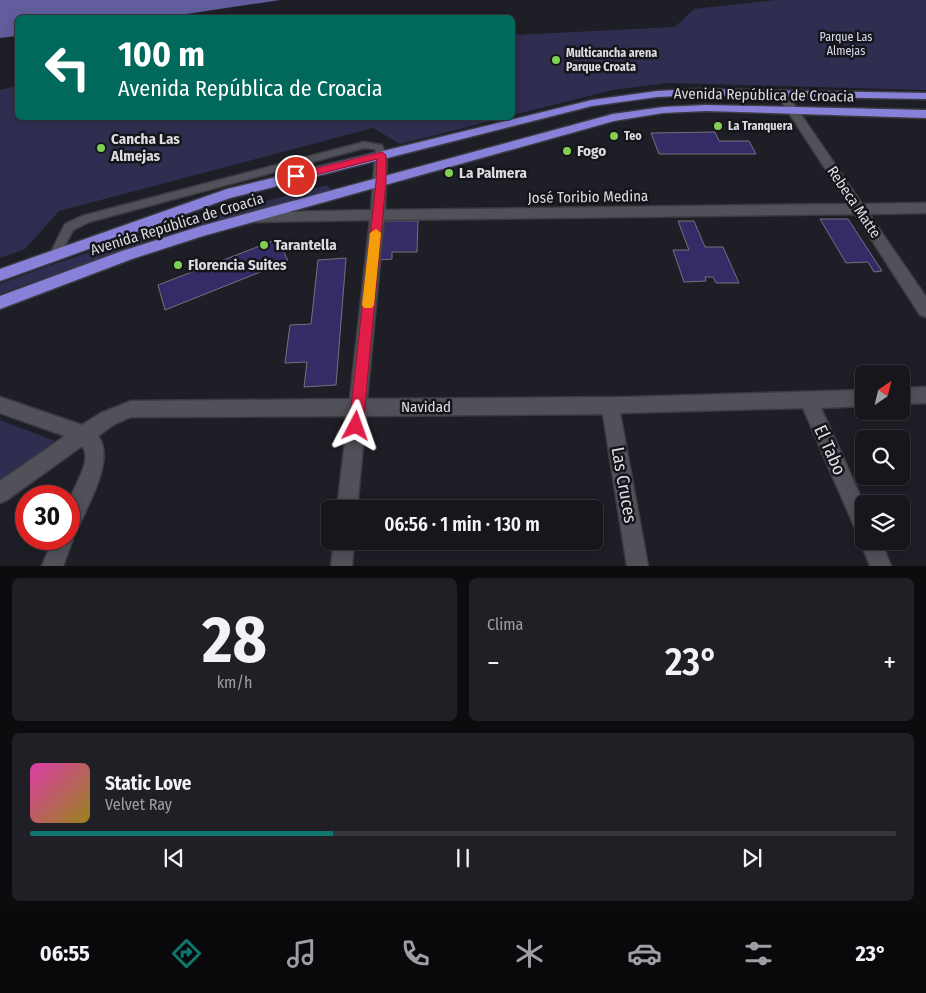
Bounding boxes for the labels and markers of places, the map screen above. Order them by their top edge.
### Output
place label: Multicancha arena Parque Croata [566,46,657,74]
marker: Multicancha arena Parque Croata [550,54,562,66]
place label: La Tranquera [728,119,793,133]
marker: La Tranquera [712,120,724,132]
place label: Teo [624,129,642,143]
place label: Cancha Las Almejas [110,130,180,165]
marker: Teo [608,130,620,142]
marker: Cancha Las Almejas [95,142,107,154]
place label: Fogo [577,142,606,160]
marker: Fogo [561,145,573,157]
pin [275,155,317,197]
place label: La Palmera [459,164,527,182]
marker: La Palmera [443,167,455,179]
place label: Tarantella [274,236,337,254]
marker: Tarantella [258,239,270,251]
place label: Florencia Suites [188,256,287,274]
marker: Florencia Suites [172,259,184,271]

